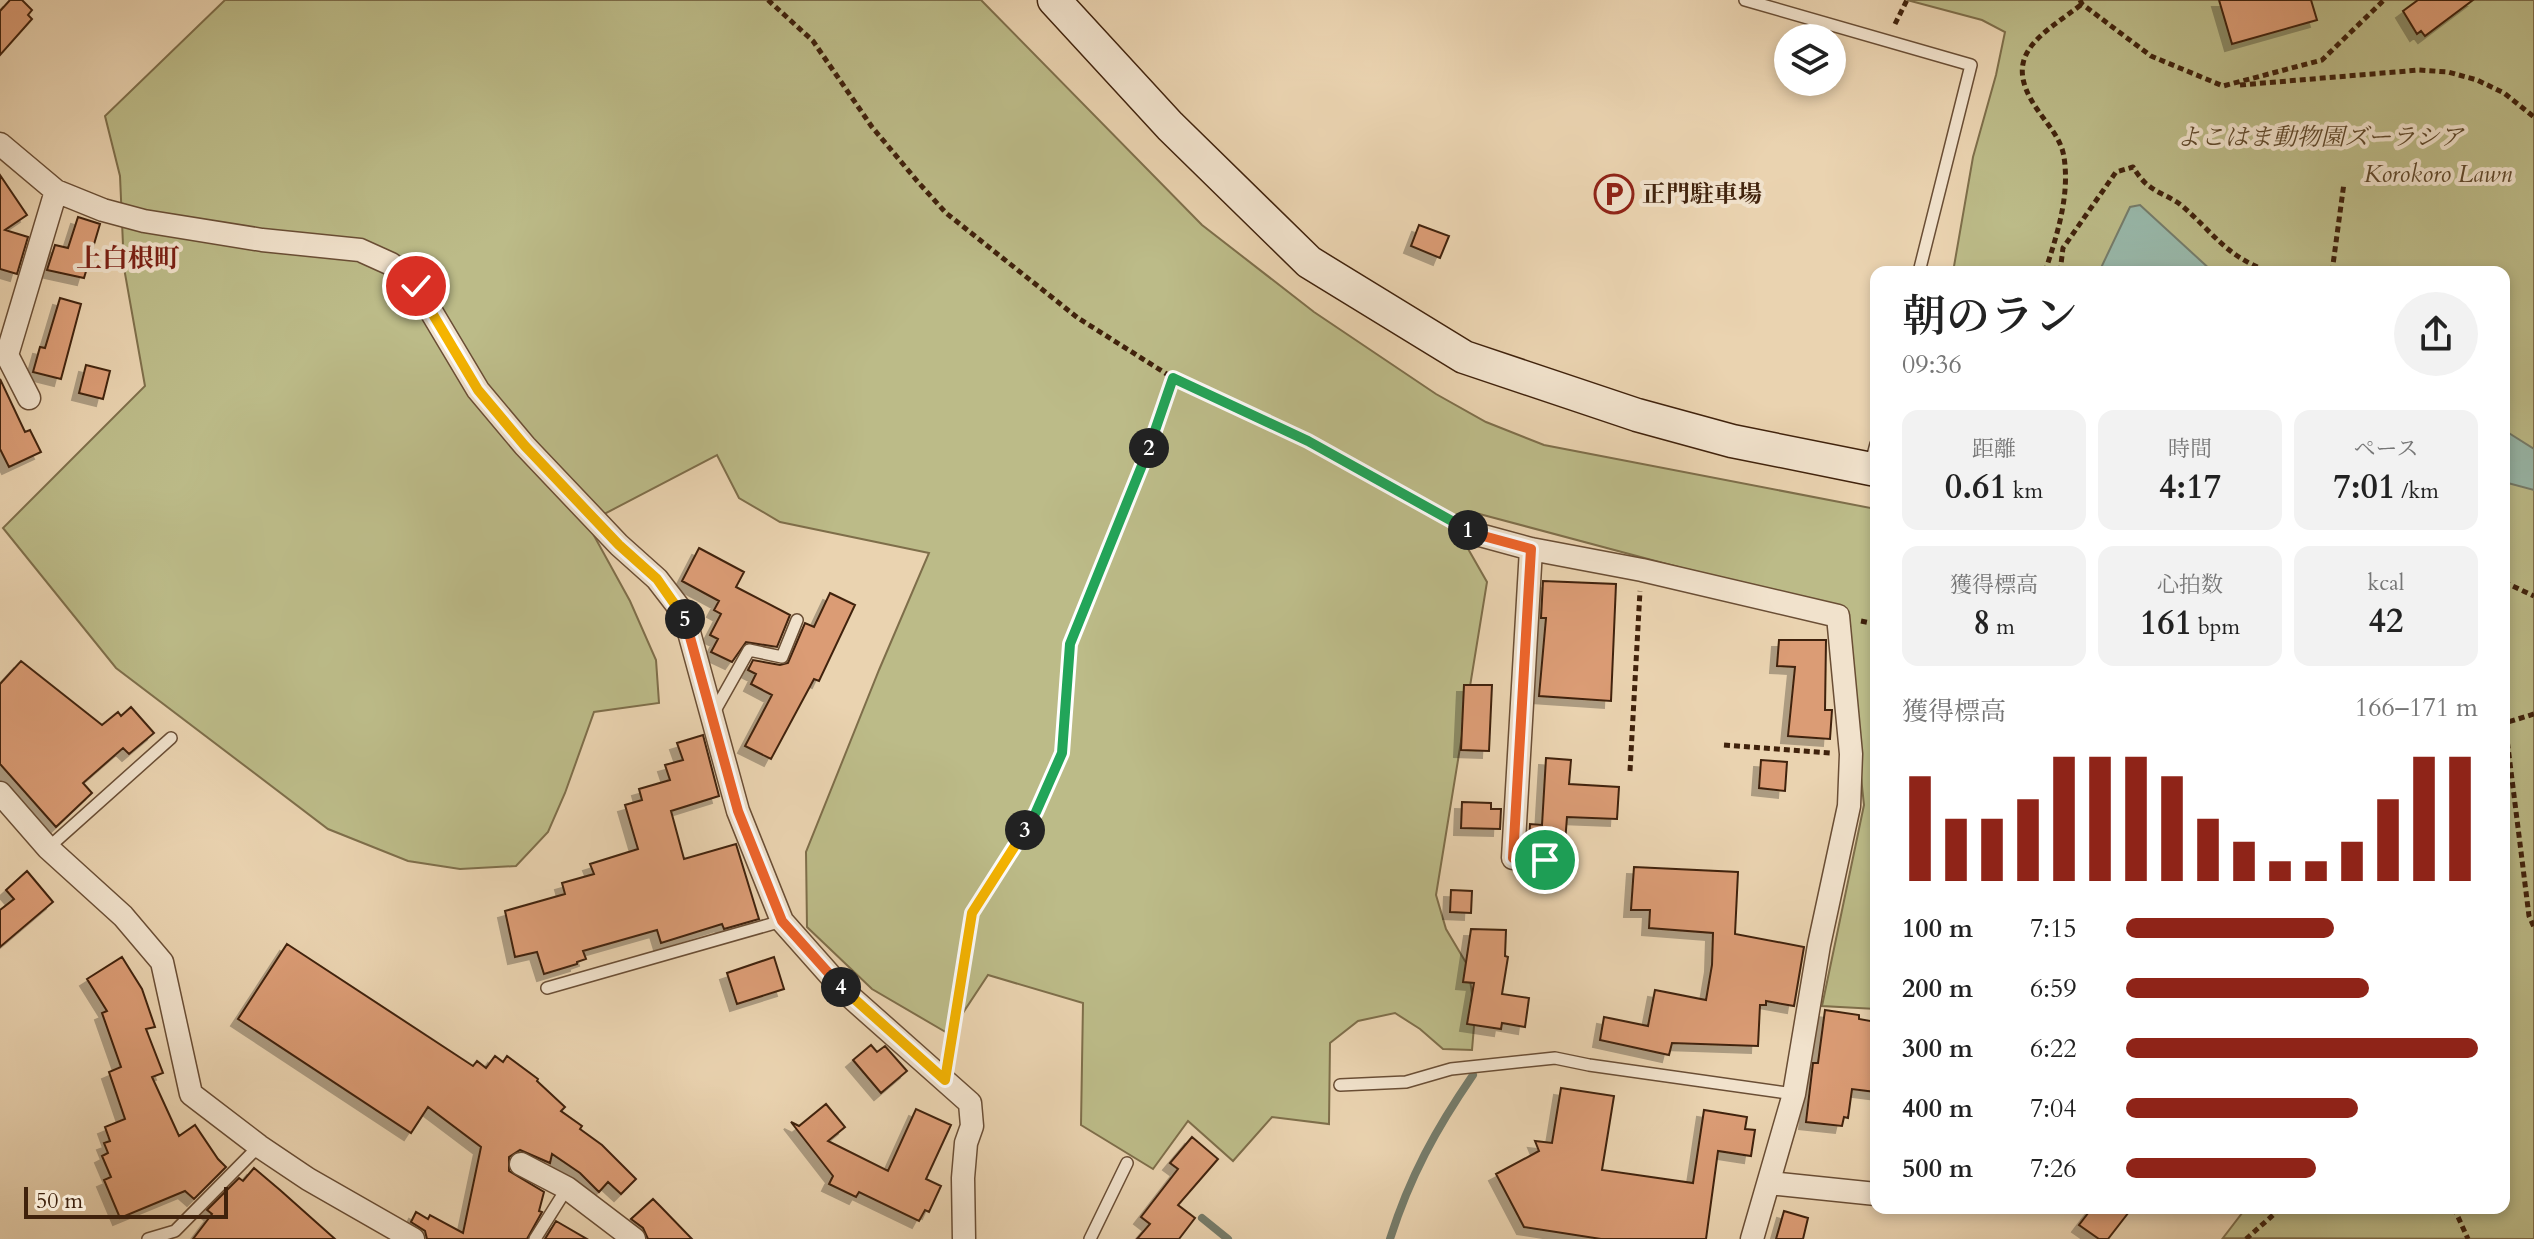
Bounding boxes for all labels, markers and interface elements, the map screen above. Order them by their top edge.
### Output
map controls [1774,24,1846,96]
button: layers [1774,24,1846,96]
park label: よこはま動物園ズーラシア [2177,121,2464,154]
park label: Korokoro Lawn [2364,158,2512,191]
parking icon: 正門駐車場 [1593,173,1635,215]
place label: 正門駐車場 [1642,178,1762,211]
district label: 上白根町 [76,241,180,276]
pin [382,252,450,320]
icon: check [394,264,438,308]
text: 朝のラン [1902,287,2078,347]
button: share [2394,292,2478,376]
text: 09:36 [1902,347,1962,382]
pin: 2 [1129,428,1169,468]
text: 2 [1143,433,1155,463]
text: 距離 [1972,434,2016,464]
text: 時間 [2168,434,2212,464]
text: ペース [2354,434,2418,464]
text: 0.61 [1945,464,2007,510]
text: 4:17 [2159,464,2221,510]
text: 7:01 [2333,464,2395,510]
text: km [2007,476,2043,506]
text: /km [2395,476,2439,506]
pin: 1 [1448,510,1488,550]
text: 1 [1462,515,1474,545]
text: kcal [2368,568,2404,598]
text: 獲得標高 [1950,570,2038,600]
text: 心拍数 [2157,570,2223,600]
text: 42 [2369,598,2403,644]
pin: 5 [665,599,705,639]
text: 8 [1973,600,1990,646]
text: 161 [2140,600,2192,646]
text: 5 [679,604,691,634]
text: m [1990,612,2015,642]
text: bpm [2192,612,2240,642]
text: 166–171 m [2355,690,2478,725]
text: 獲得標高 [1902,694,2006,729]
pin: 3 [1005,810,1045,850]
text: 3 [1019,815,1031,845]
pin [1511,826,1579,894]
icon: arrive [1523,838,1567,882]
text: 100 m [1902,911,1973,946]
text: 7:15 [2030,911,2077,946]
pin: 4 [821,967,861,1007]
text: 200 m [1902,971,1973,1006]
text: 6:59 [2030,971,2077,1006]
text: 4 [835,972,847,1002]
text: 300 m [1902,1031,1973,1066]
text: 6:22 [2030,1031,2077,1066]
text: 400 m [1902,1091,1973,1126]
text: 7:04 [2030,1091,2077,1126]
text: 500 m [1902,1151,1973,1186]
text: 7:26 [2030,1151,2077,1186]
scale bar [24,1183,228,1219]
text: 50 m [36,1186,83,1216]

